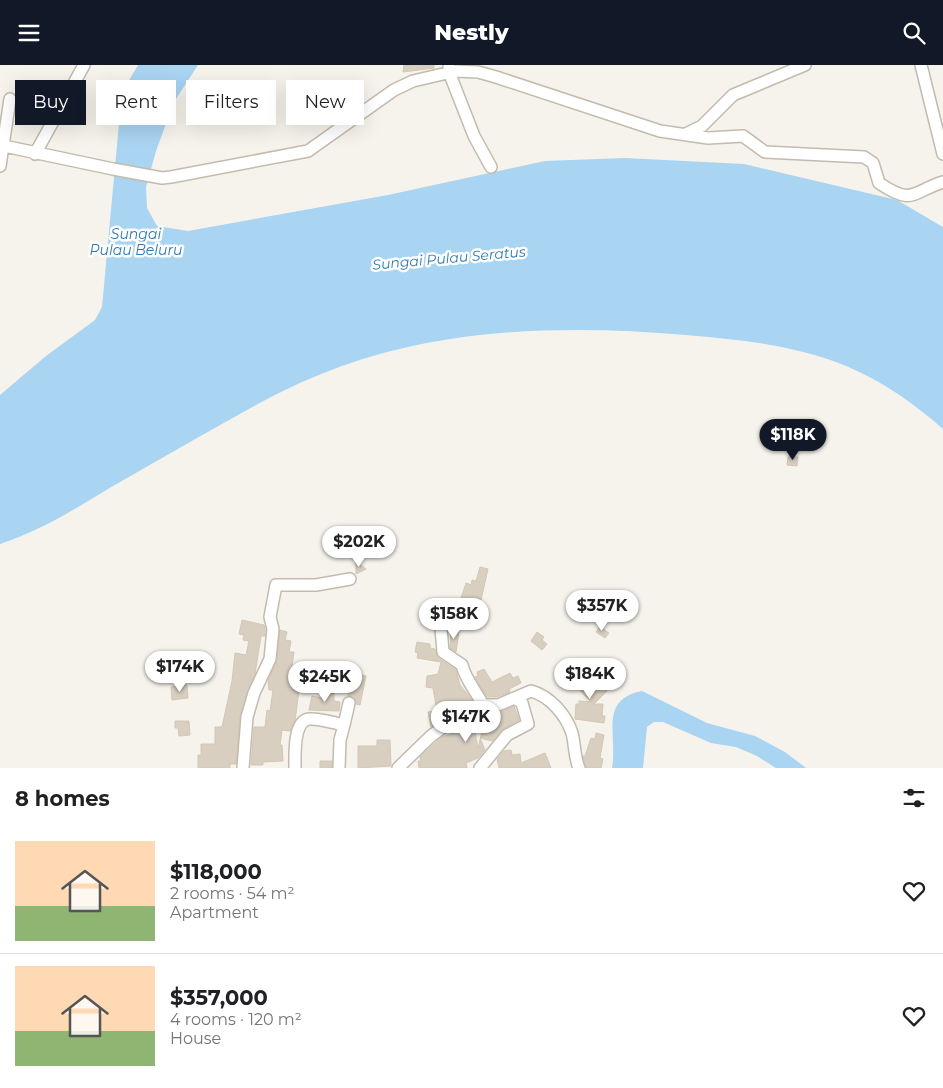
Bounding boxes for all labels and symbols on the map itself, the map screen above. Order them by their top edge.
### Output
water label: Sungai Pulau Beluru [89,225,183,259]
water label: Sungai Pulau Seratus [372,242,527,274]
pin: $118K [758,419,828,461]
pin: $202K [324,525,394,568]
pin: $357K [567,589,637,632]
pin: $158K [419,597,489,640]
pin: $174K [145,651,215,693]
pin: $184K [555,657,625,700]
pin: $245K [290,661,360,703]
pin: $147K [431,701,501,743]

